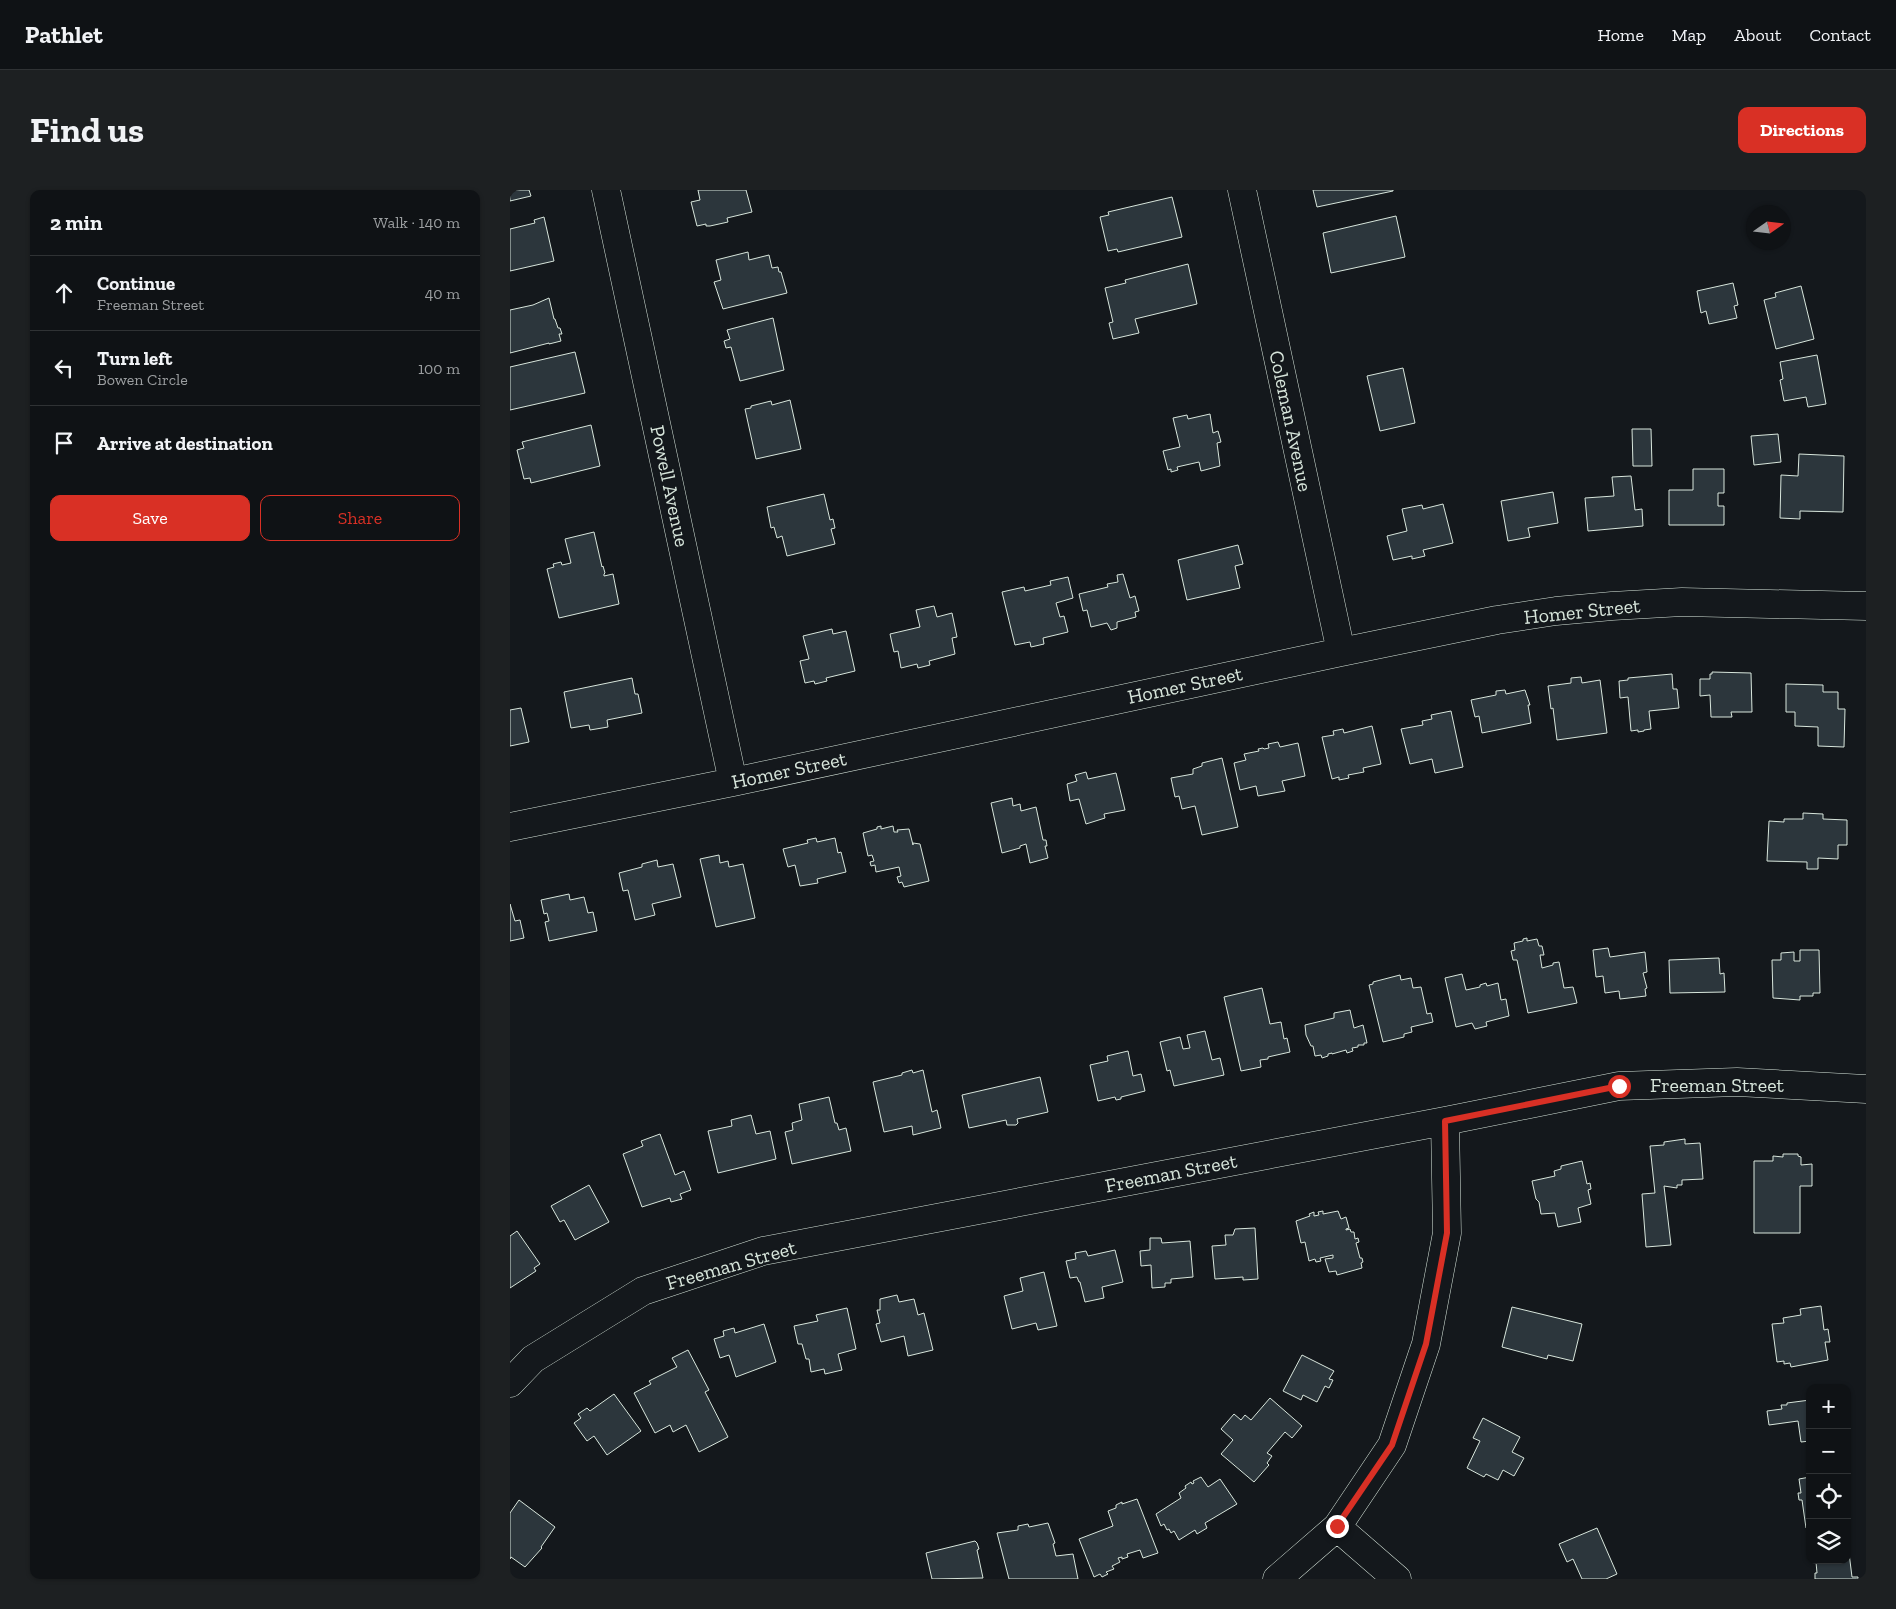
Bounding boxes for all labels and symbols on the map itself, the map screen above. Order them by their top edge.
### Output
north arrow [1746,205,1791,250]
street label: Coleman Avenue [1264,348,1318,494]
street label: Powell Avenue [645,423,695,549]
street label: Homer Street [1523,593,1642,629]
street label: Homer Street [1125,661,1245,709]
street label: Homer Street [729,746,849,794]
street label: Freeman Street [1650,1073,1785,1097]
route start [1608,1075,1631,1098]
street label: Freeman Street [1103,1148,1240,1198]
street label: Freeman Street [663,1235,799,1295]
route end [1326,1515,1349,1538]

